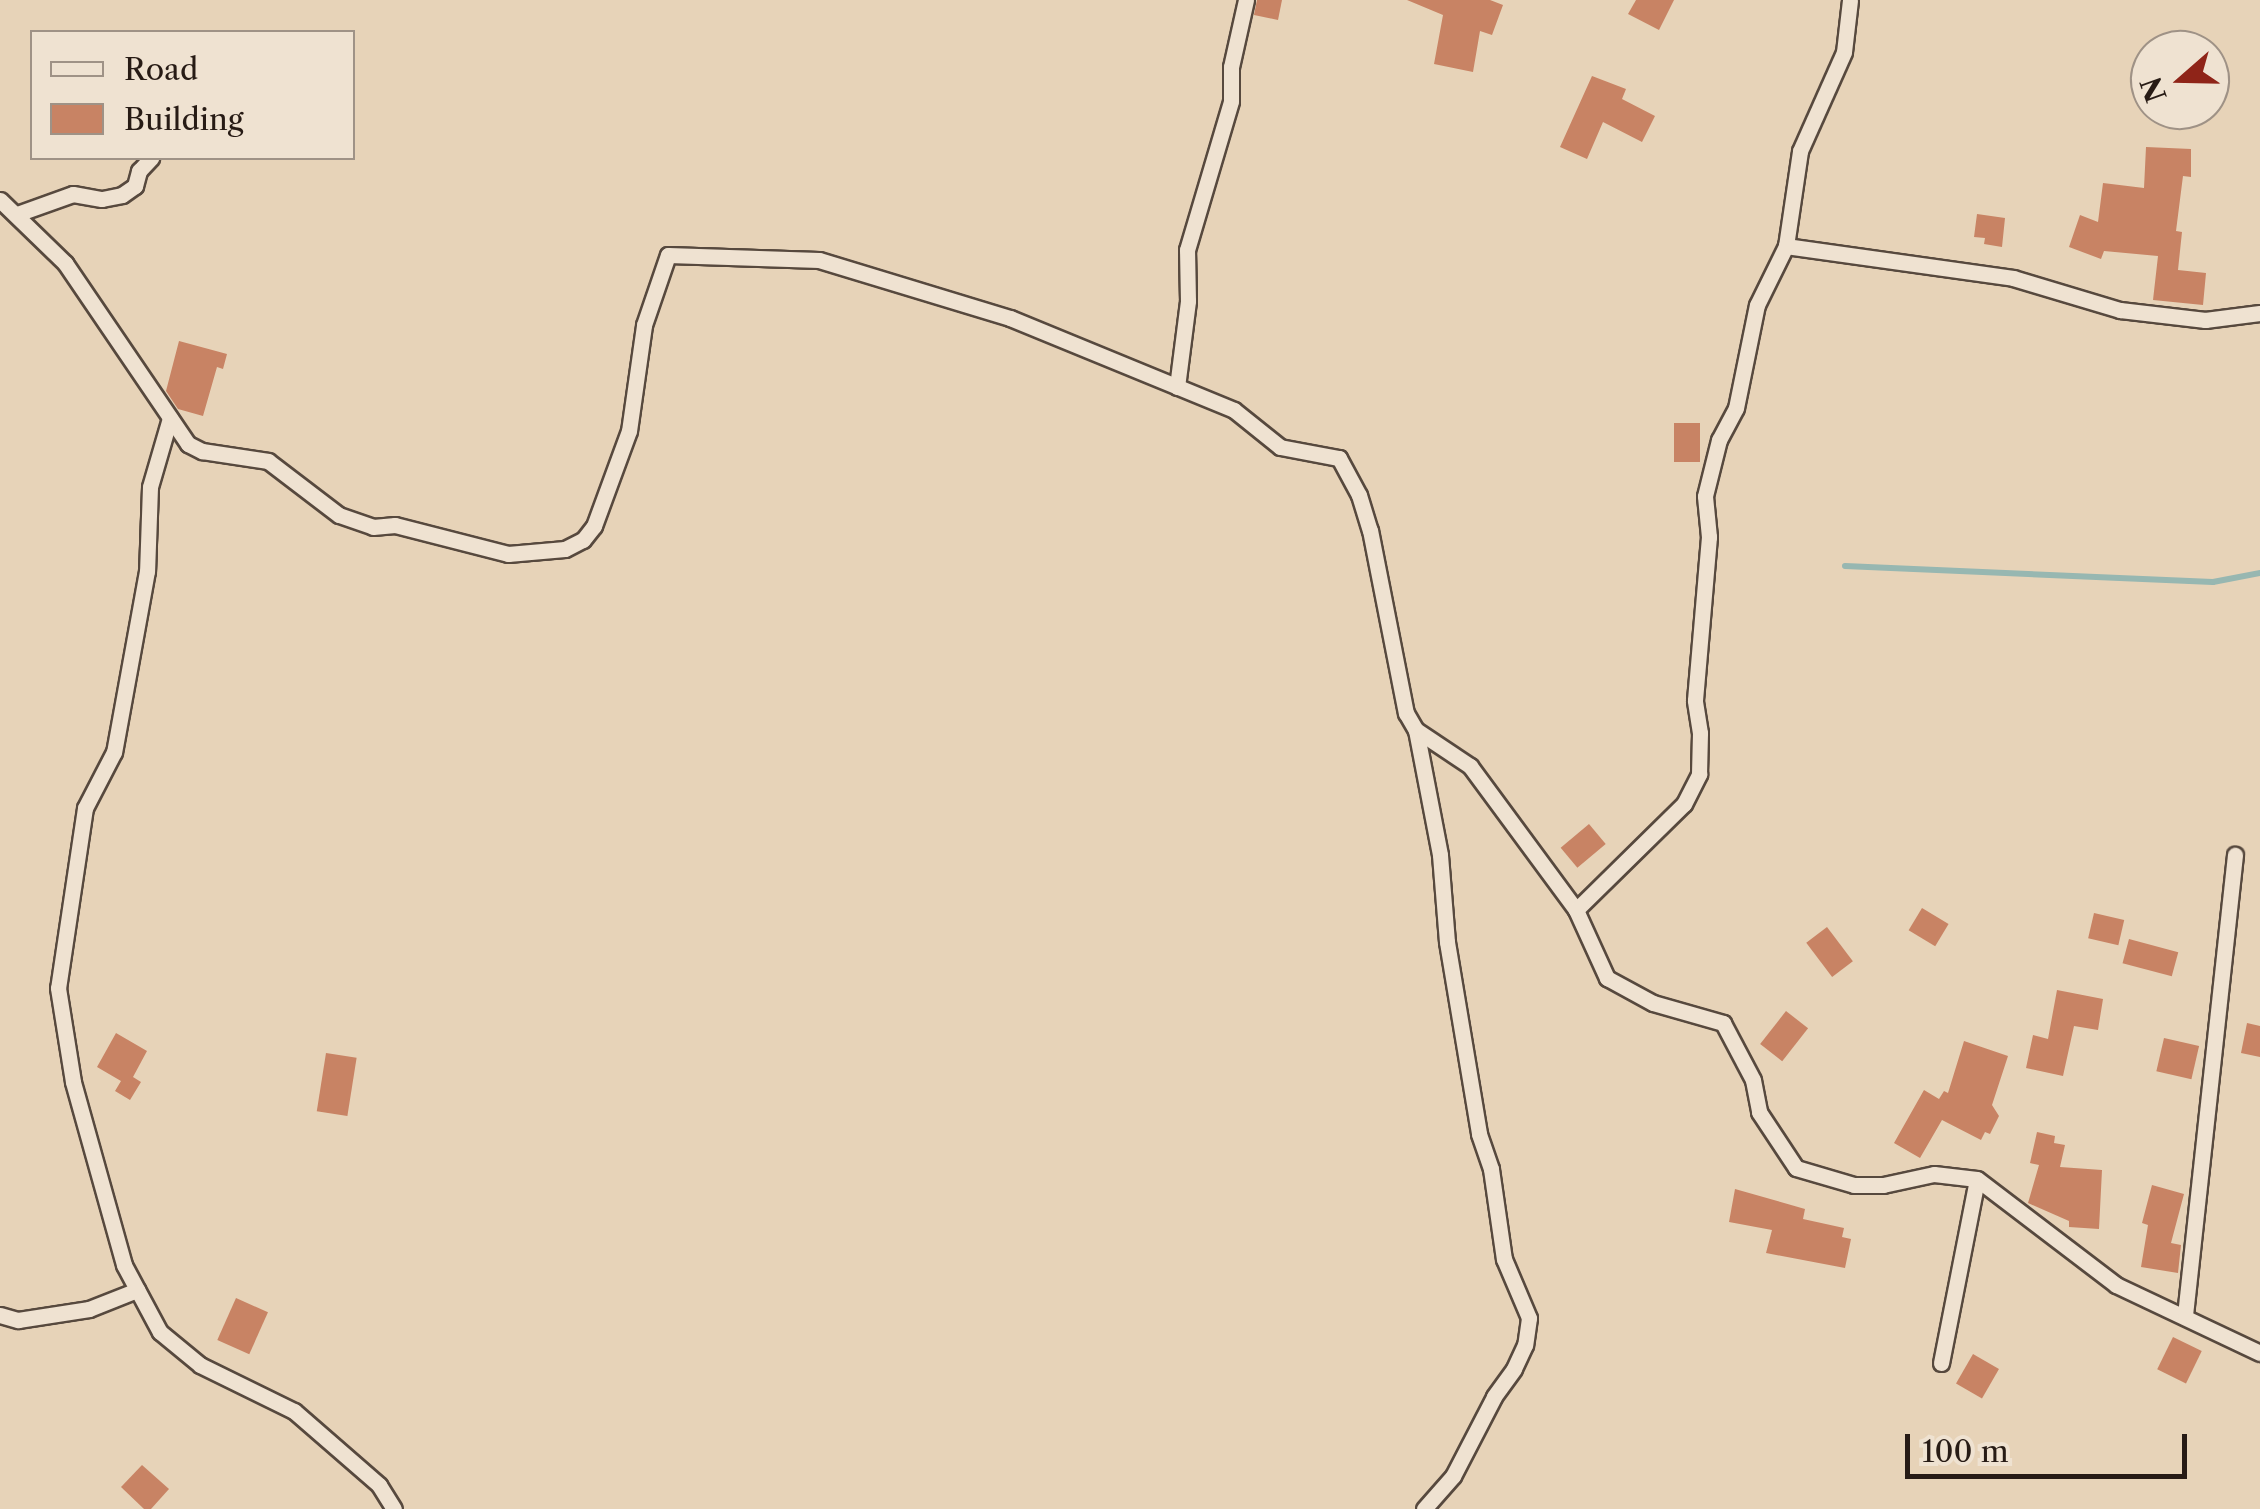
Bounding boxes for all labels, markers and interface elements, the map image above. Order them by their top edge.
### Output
legend [30,30,355,160]
north arrow [2130,30,2230,130]
text: Road [124,51,198,88]
text: N [2134,72,2174,107]
text: Building [124,101,244,138]
scale bar [1910,1414,2192,1476]
text: 100 m [1922,1433,2009,1470]

